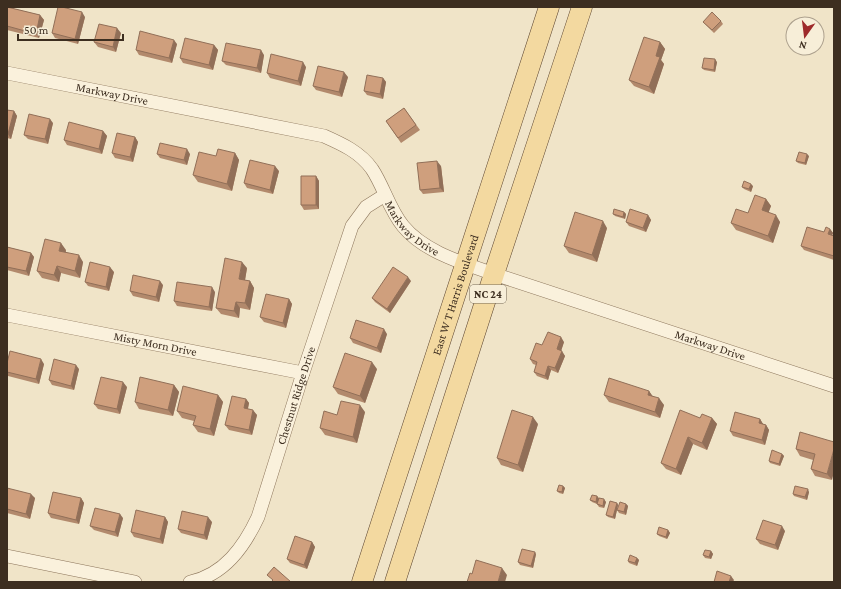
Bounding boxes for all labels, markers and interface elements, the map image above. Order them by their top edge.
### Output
scale bar [18,16,123,42]
north arrow [785,16,825,56]
text: 50 m [24,23,49,37]
text: N [797,39,808,52]
street label: Markway Drive [75,80,149,108]
street label: Markway Drive [382,198,442,259]
street label: East W T Harris Boulevard [429,232,482,357]
road number: NC 24 [470,285,506,303]
street label: Markway Drive [673,327,747,363]
street label: Misty Morn Drive [112,329,198,359]
street label: Chestnut Ridge Drive [274,345,318,446]

